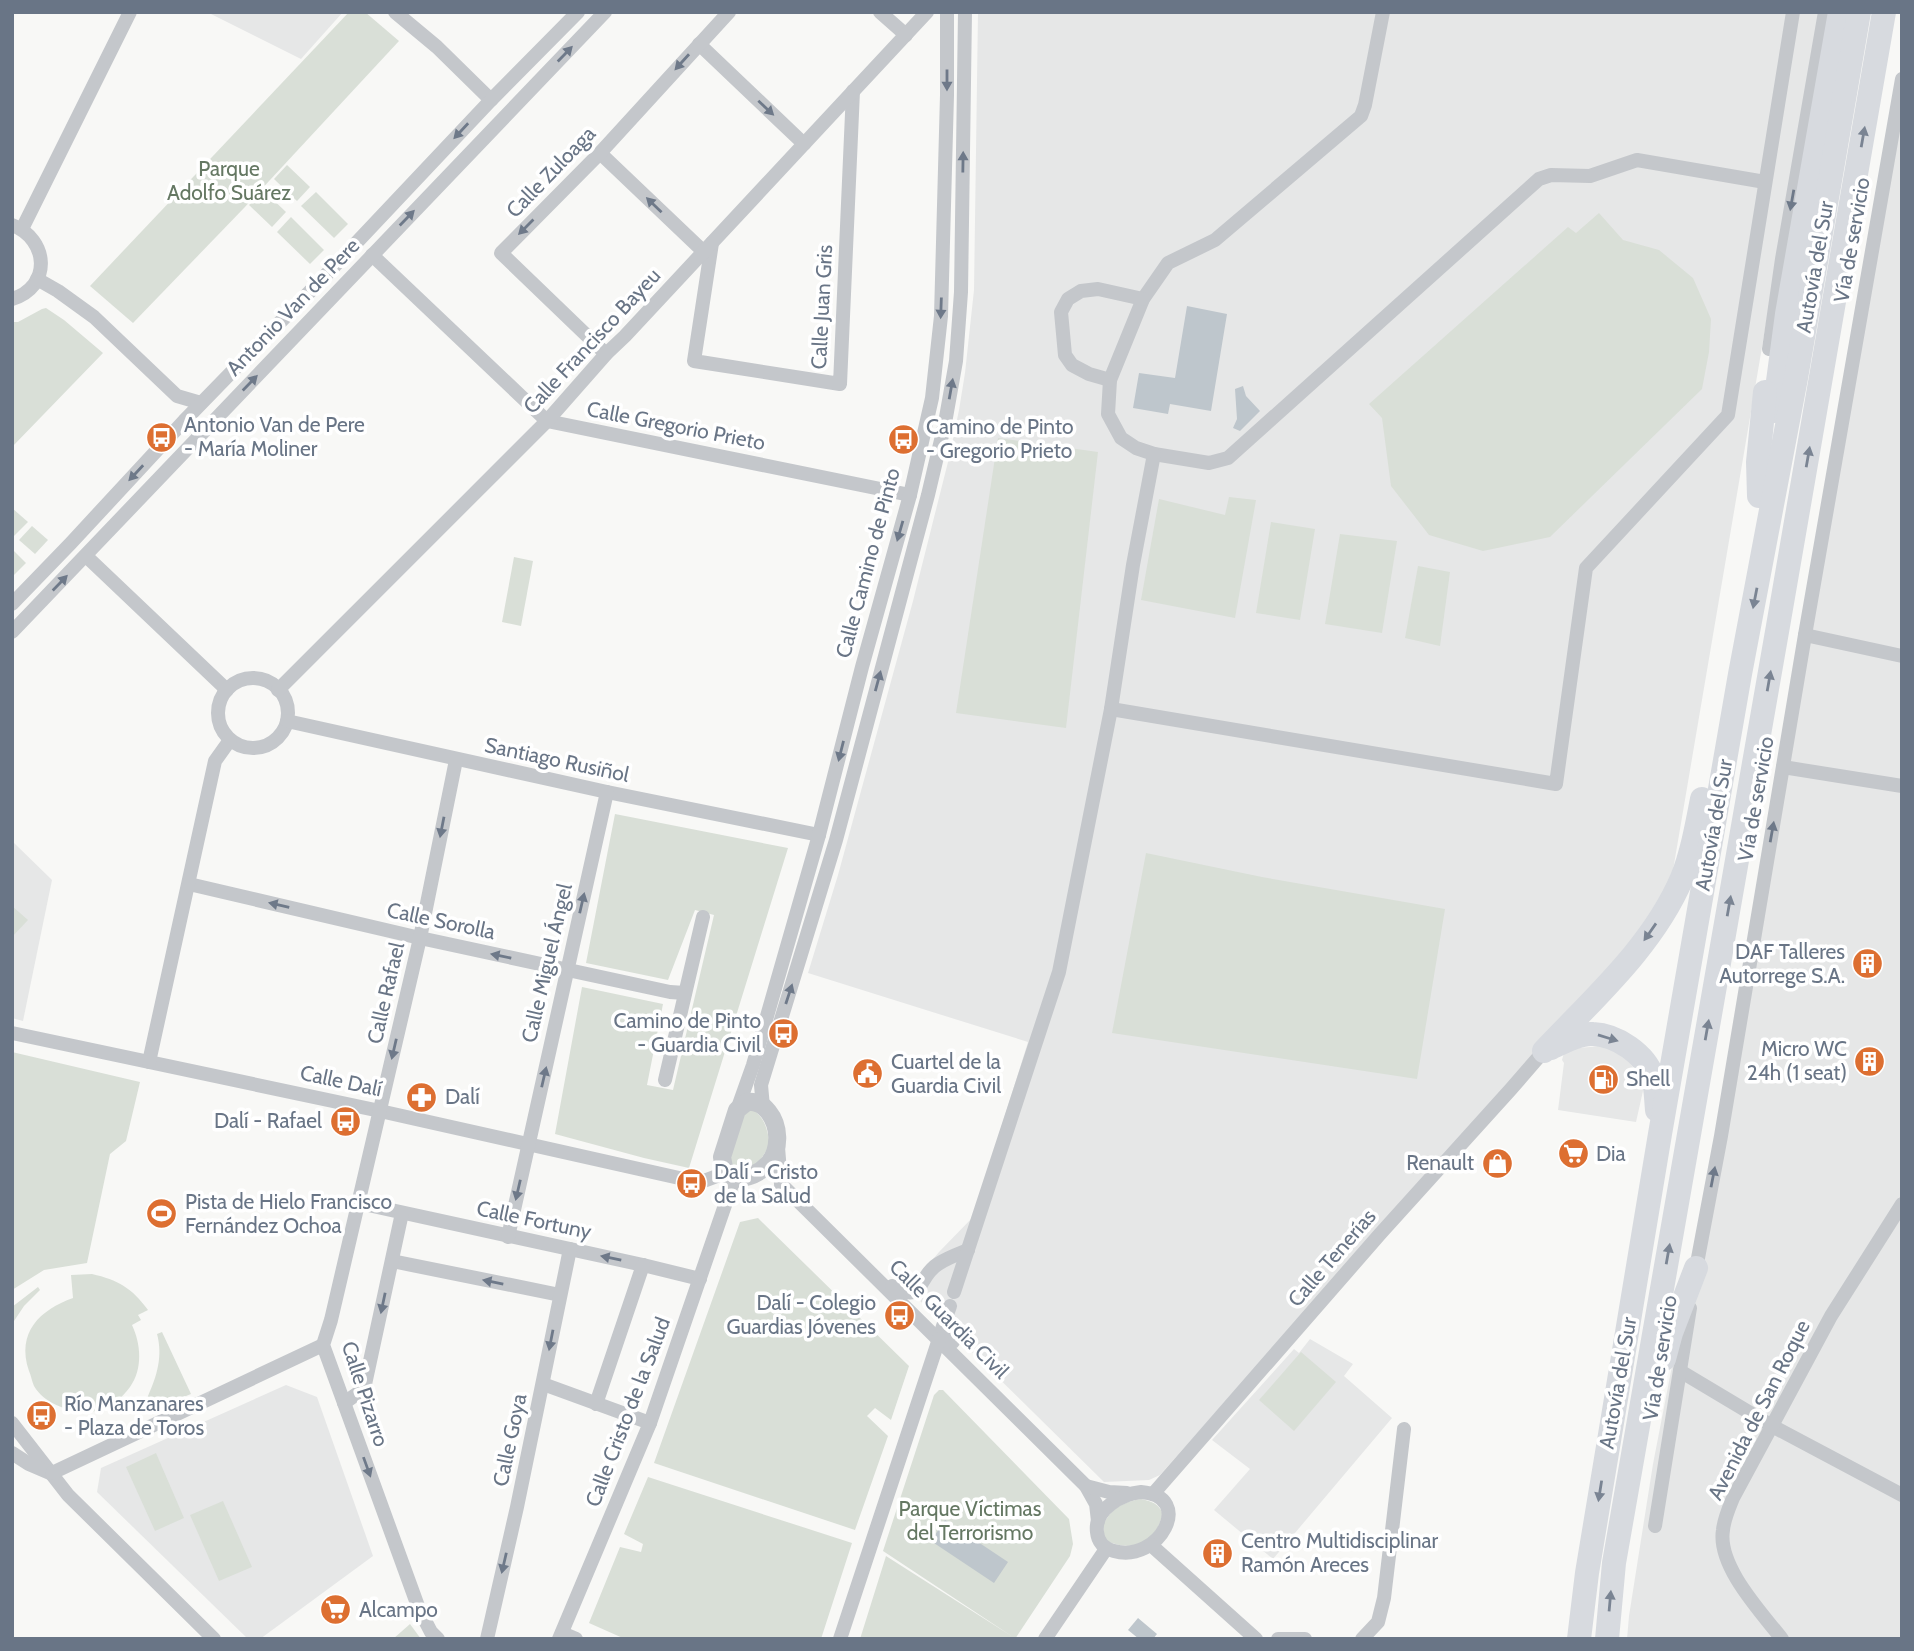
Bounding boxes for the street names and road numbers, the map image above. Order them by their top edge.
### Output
street label: Calle Zuloaga [501,121,600,222]
street label: Vía de servicio [1828,175,1875,304]
street label: Autovía del Sur [1791,199,1838,335]
street label: Antonio Van de Pere [221,233,365,380]
street label: Calle Juan Gris [806,244,837,370]
street label: Calle Francisco Bayeu [518,263,665,418]
street label: Calle Gregorio Prieto [585,396,767,455]
street label: Calle Camino de Pinto [830,465,905,661]
street label: Santiago Rusiñol [483,732,632,787]
street label: Vía de servicio [1732,734,1779,863]
street label: Autovía del Sur [1690,757,1737,893]
street label: Calle Miguel Ángel [516,881,577,1045]
street label: Calle Sorolla [385,897,498,944]
street label: Calle Rafael [362,940,409,1046]
street label: Calle Dalí [298,1060,385,1101]
street label: Calle Fortuny [474,1195,594,1244]
street label: Calle Tenerías [1283,1204,1381,1312]
street label: Calle Guardia Civil [885,1254,1014,1384]
street label: Vía de servicio [1637,1293,1682,1422]
street label: Calle Cristo de la Salud [580,1314,675,1510]
street label: Autovía del Sur [1594,1315,1641,1451]
street label: Avenida de San Roque [1702,1315,1815,1504]
street label: Calle Pizarro [337,1338,394,1450]
street label: Calle Goya [487,1391,532,1489]

